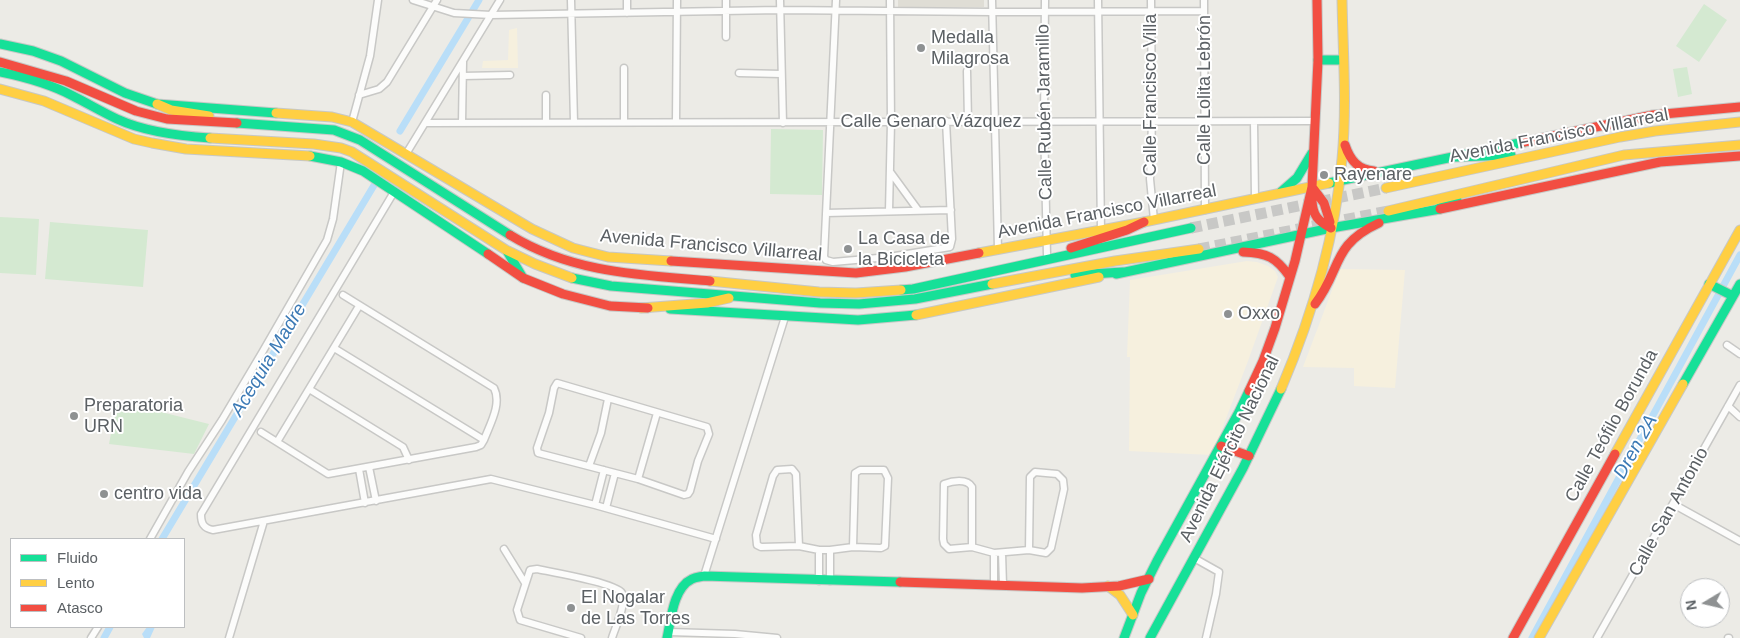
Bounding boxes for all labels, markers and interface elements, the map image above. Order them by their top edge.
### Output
street label: Calle Francisco Villa [1140,14,1162,176]
street label: Calle Lolita Lebrón [1194,15,1216,165]
street label: Calle Rubén Jaramillo [1033,24,1057,200]
place label: Medalla Milagrosa [931,27,1009,70]
marker: Medalla Milagrosa [915,42,927,54]
street label: Avenida Francisco Villarreal [1448,104,1670,168]
street label: Calle Genaro Vázquez [840,111,1022,133]
place label: Rayenare [1334,164,1412,186]
marker: Rayenare [1318,169,1330,181]
street label: Avenida Francisco Villarreal [996,180,1218,244]
street label: Avenida Francisco Villarreal [599,226,823,266]
place label: La Casa de la Bicicleta [858,228,950,270]
marker: La Casa de la Bicicleta [842,243,854,255]
water label: Acequia Madre [226,299,312,421]
place label: Oxxo [1238,303,1280,325]
marker: Oxxo [1222,308,1234,320]
street label: Calle Teófilo Borunda [1561,346,1663,506]
street label: Avenida Ejército Nacional [1175,352,1285,546]
place label: Preparatoria URN [84,395,183,438]
marker: Preparatoria URN [68,410,80,422]
water label: Dren 2A [1609,411,1663,483]
street label: Calle San Antonio [1625,444,1713,580]
place label: centro vida [114,483,202,505]
marker: centro vida [98,488,110,500]
legend [10,538,185,628]
text: Fluido [57,549,98,566]
text: Lento [57,574,95,591]
north arrow [1680,578,1730,628]
place label: El Nogalar de Las Torres [581,587,690,630]
text: Atasco [57,599,103,616]
text: N [1682,599,1700,611]
marker: El Nogalar de Las Torres [565,602,577,614]

